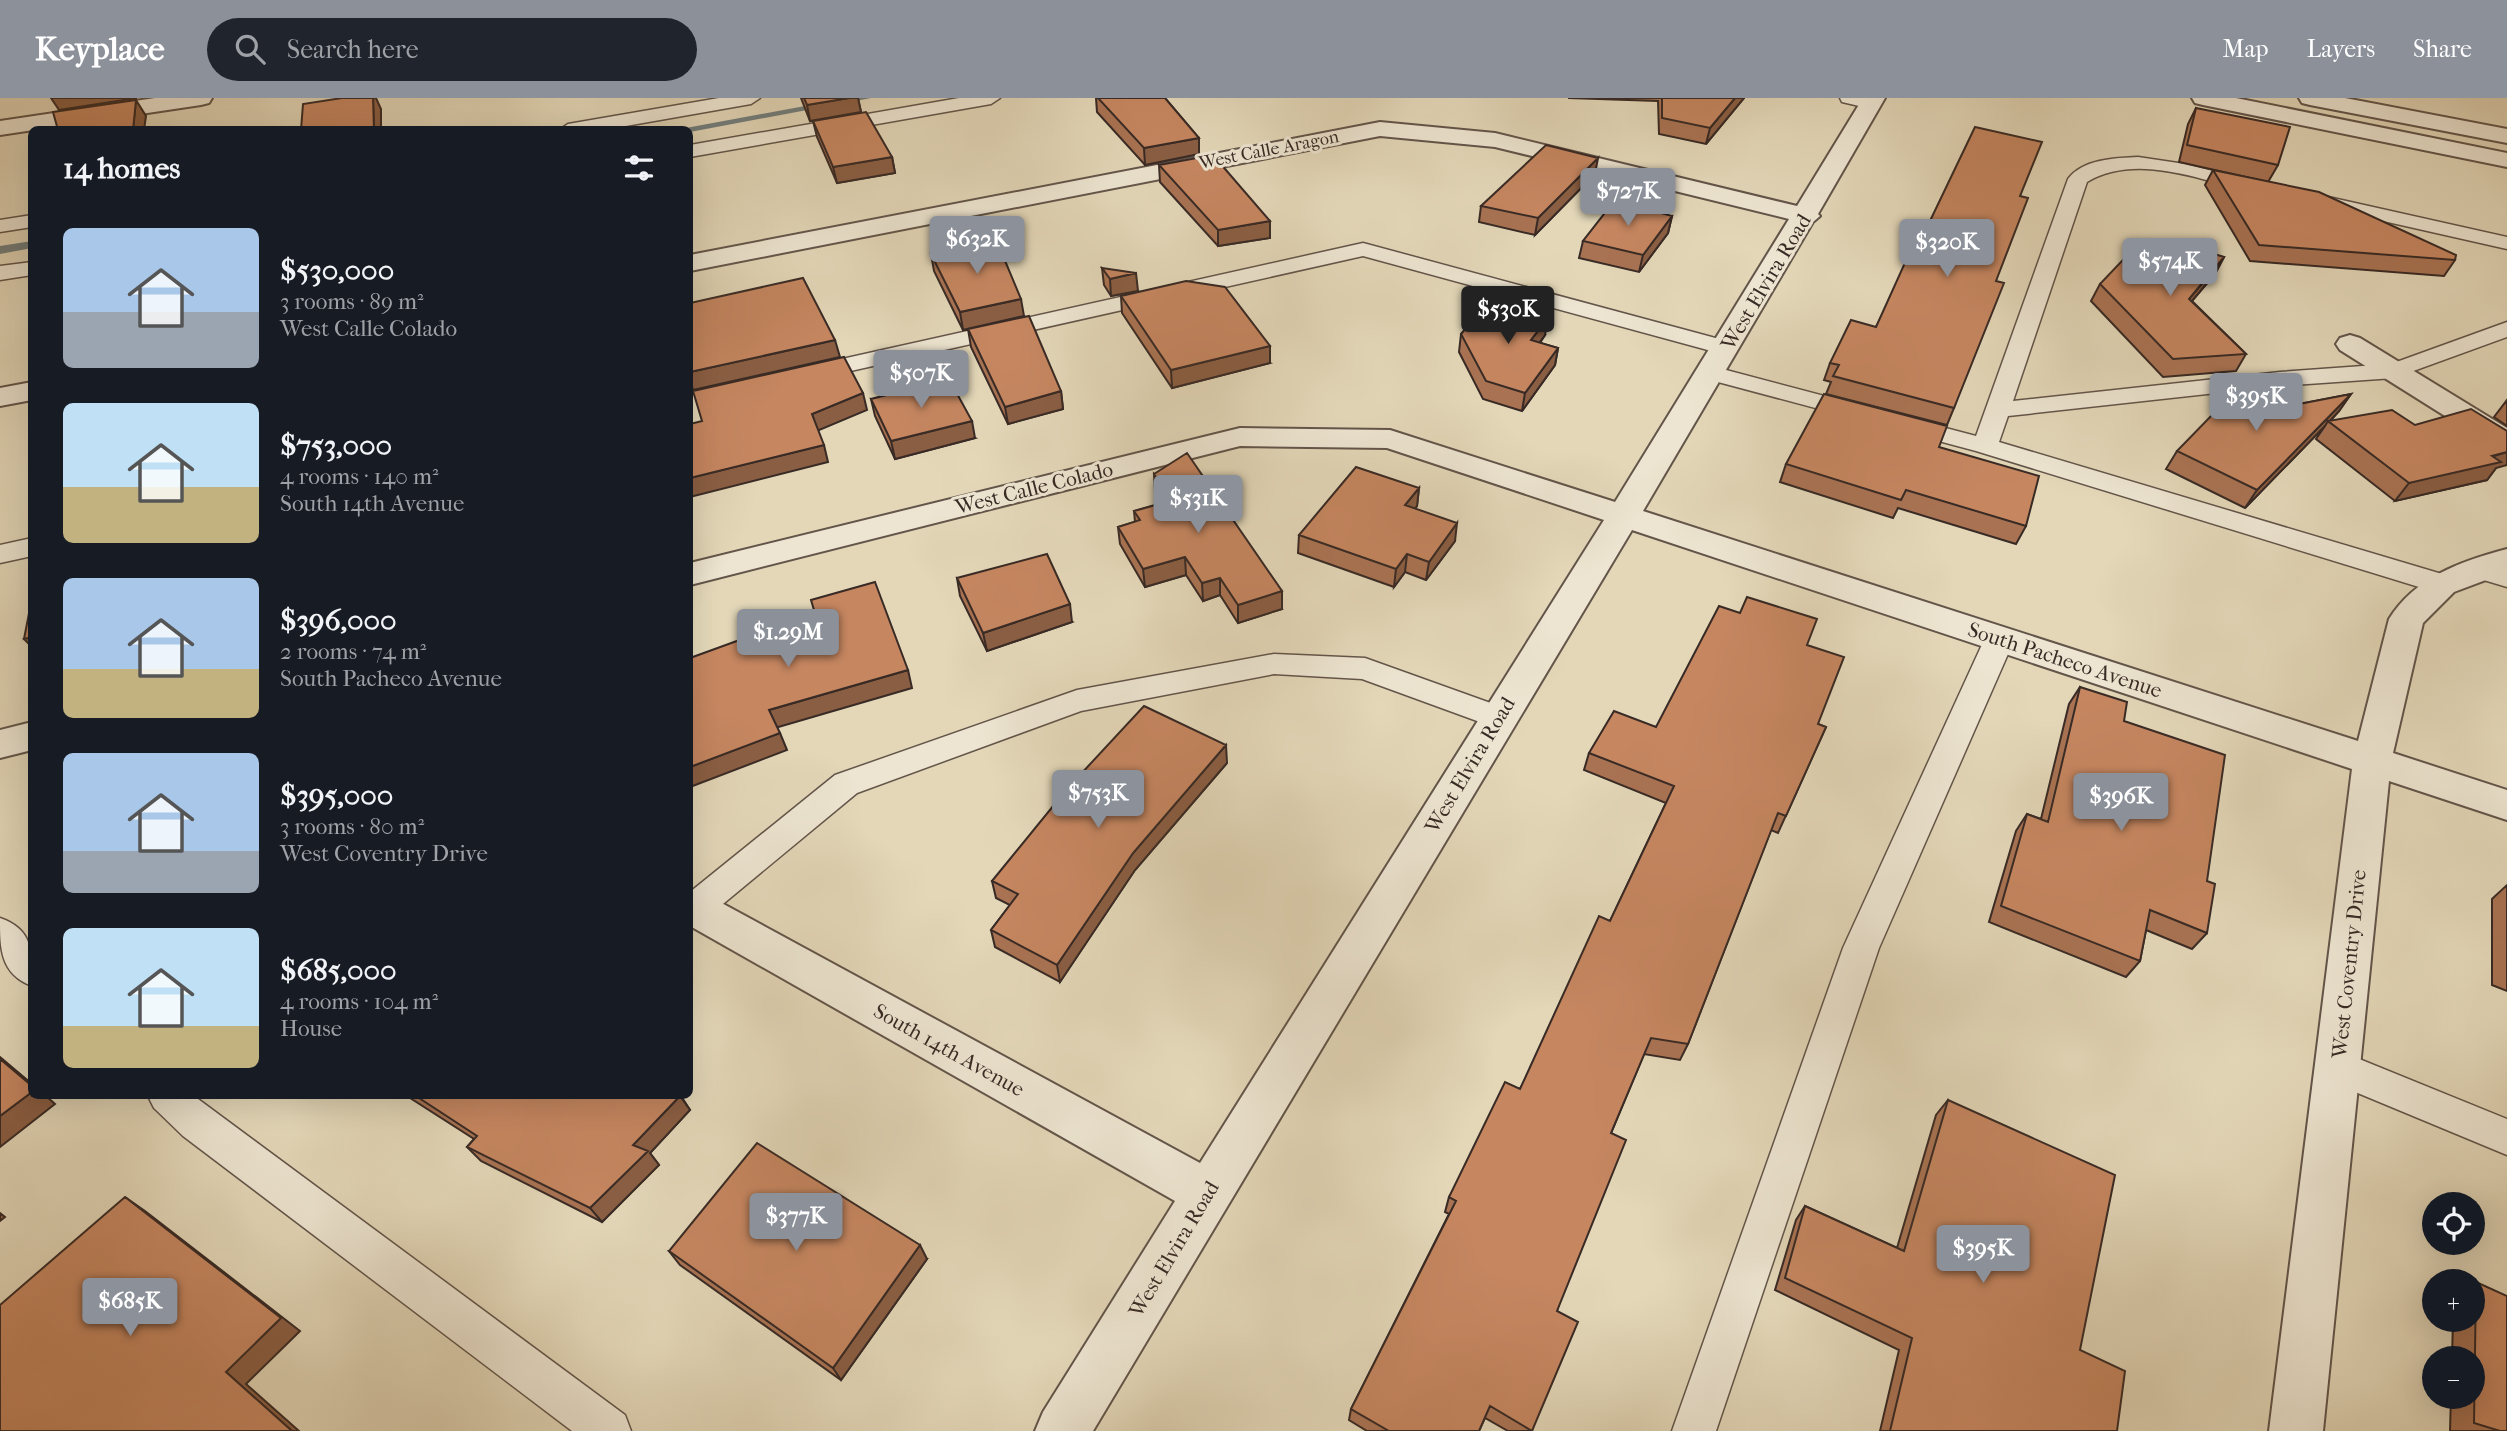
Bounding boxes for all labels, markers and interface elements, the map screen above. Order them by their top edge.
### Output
search box [207,18,697,81]
text: Keyplace [35,30,165,69]
icon: search [231,30,269,68]
text: Search here [287,34,419,65]
text: Map [2223,35,2269,63]
text: Layers [2307,35,2375,63]
text: Share [2413,35,2472,63]
street label: West Calle Aragon [1196,126,1341,174]
icon: filters [620,149,658,187]
text: 14 homes [63,151,180,186]
pin: $727K [1579,169,1677,228]
text: $727K [1596,177,1660,204]
street label: West Elvira Road [1715,209,1816,355]
pin: $632K [928,216,1026,276]
pin: $320K [1898,220,1996,279]
text: $632K [945,225,1009,252]
text: $320K [1915,228,1979,255]
pin: $574K [2121,238,2219,298]
text: $574K [2138,247,2202,274]
text: $530,000 [280,253,394,288]
icon: home [119,256,203,340]
pin: $530K [1459,286,1557,346]
text: 3 rooms · 89 m² [280,288,424,315]
text: $530K [1477,295,1539,322]
text: West Calle Colado [280,315,457,342]
pin: $507K [872,350,970,410]
text: $507K [889,359,953,386]
pin: $395K [2207,374,2305,433]
text: $395K [2226,382,2286,409]
text: $753,000 [280,428,392,463]
icon: home [119,431,203,515]
street label: West Calle Colado [952,457,1115,519]
text: 4 rooms · 140 m² [280,463,439,490]
pin: $531K [1149,476,1247,535]
text: $531K [1170,484,1226,511]
text: South 14th Avenue [280,490,464,517]
text: $396,000 [280,603,397,638]
icon: home [119,606,203,690]
pin: $1.29M [731,610,845,669]
street label: South Pacheco Avenue [1965,617,2165,703]
text: $1.29M [753,618,823,645]
text: 2 rooms · 74 m² [280,638,426,665]
text: South Pacheco Avenue [280,665,502,692]
street label: West Elvira Road [1419,692,1520,838]
pin: $753K [1049,770,1147,830]
pin: $396K [2072,774,2170,833]
text: $395,000 [280,778,393,813]
text: $753K [1068,779,1128,806]
icon: home [119,781,203,865]
text: $396K [2089,782,2153,809]
text: 3 rooms · 80 m² [280,813,424,840]
text: West Coventry Drive [280,840,488,867]
street label: West Coventry Drive [2327,868,2371,1061]
text: $685,000 [280,953,397,988]
icon: home [119,956,203,1040]
text: 4 rooms · 104 m² [280,988,438,1015]
street label: South 14th Avenue [870,999,1028,1101]
text: House [280,1015,342,1042]
street label: West Elvira Road [1123,1176,1224,1322]
map controls [2422,1192,2485,1409]
button: locate [2422,1192,2485,1255]
pin: $377K [747,1194,845,1253]
text: $377K [765,1202,827,1229]
pin: $395K [1934,1226,2032,1285]
text: $395K [1953,1234,2013,1261]
button: + [2422,1269,2485,1332]
pin: $685K [81,1278,179,1338]
text: $685K [98,1287,162,1314]
button: − [2422,1346,2485,1409]

